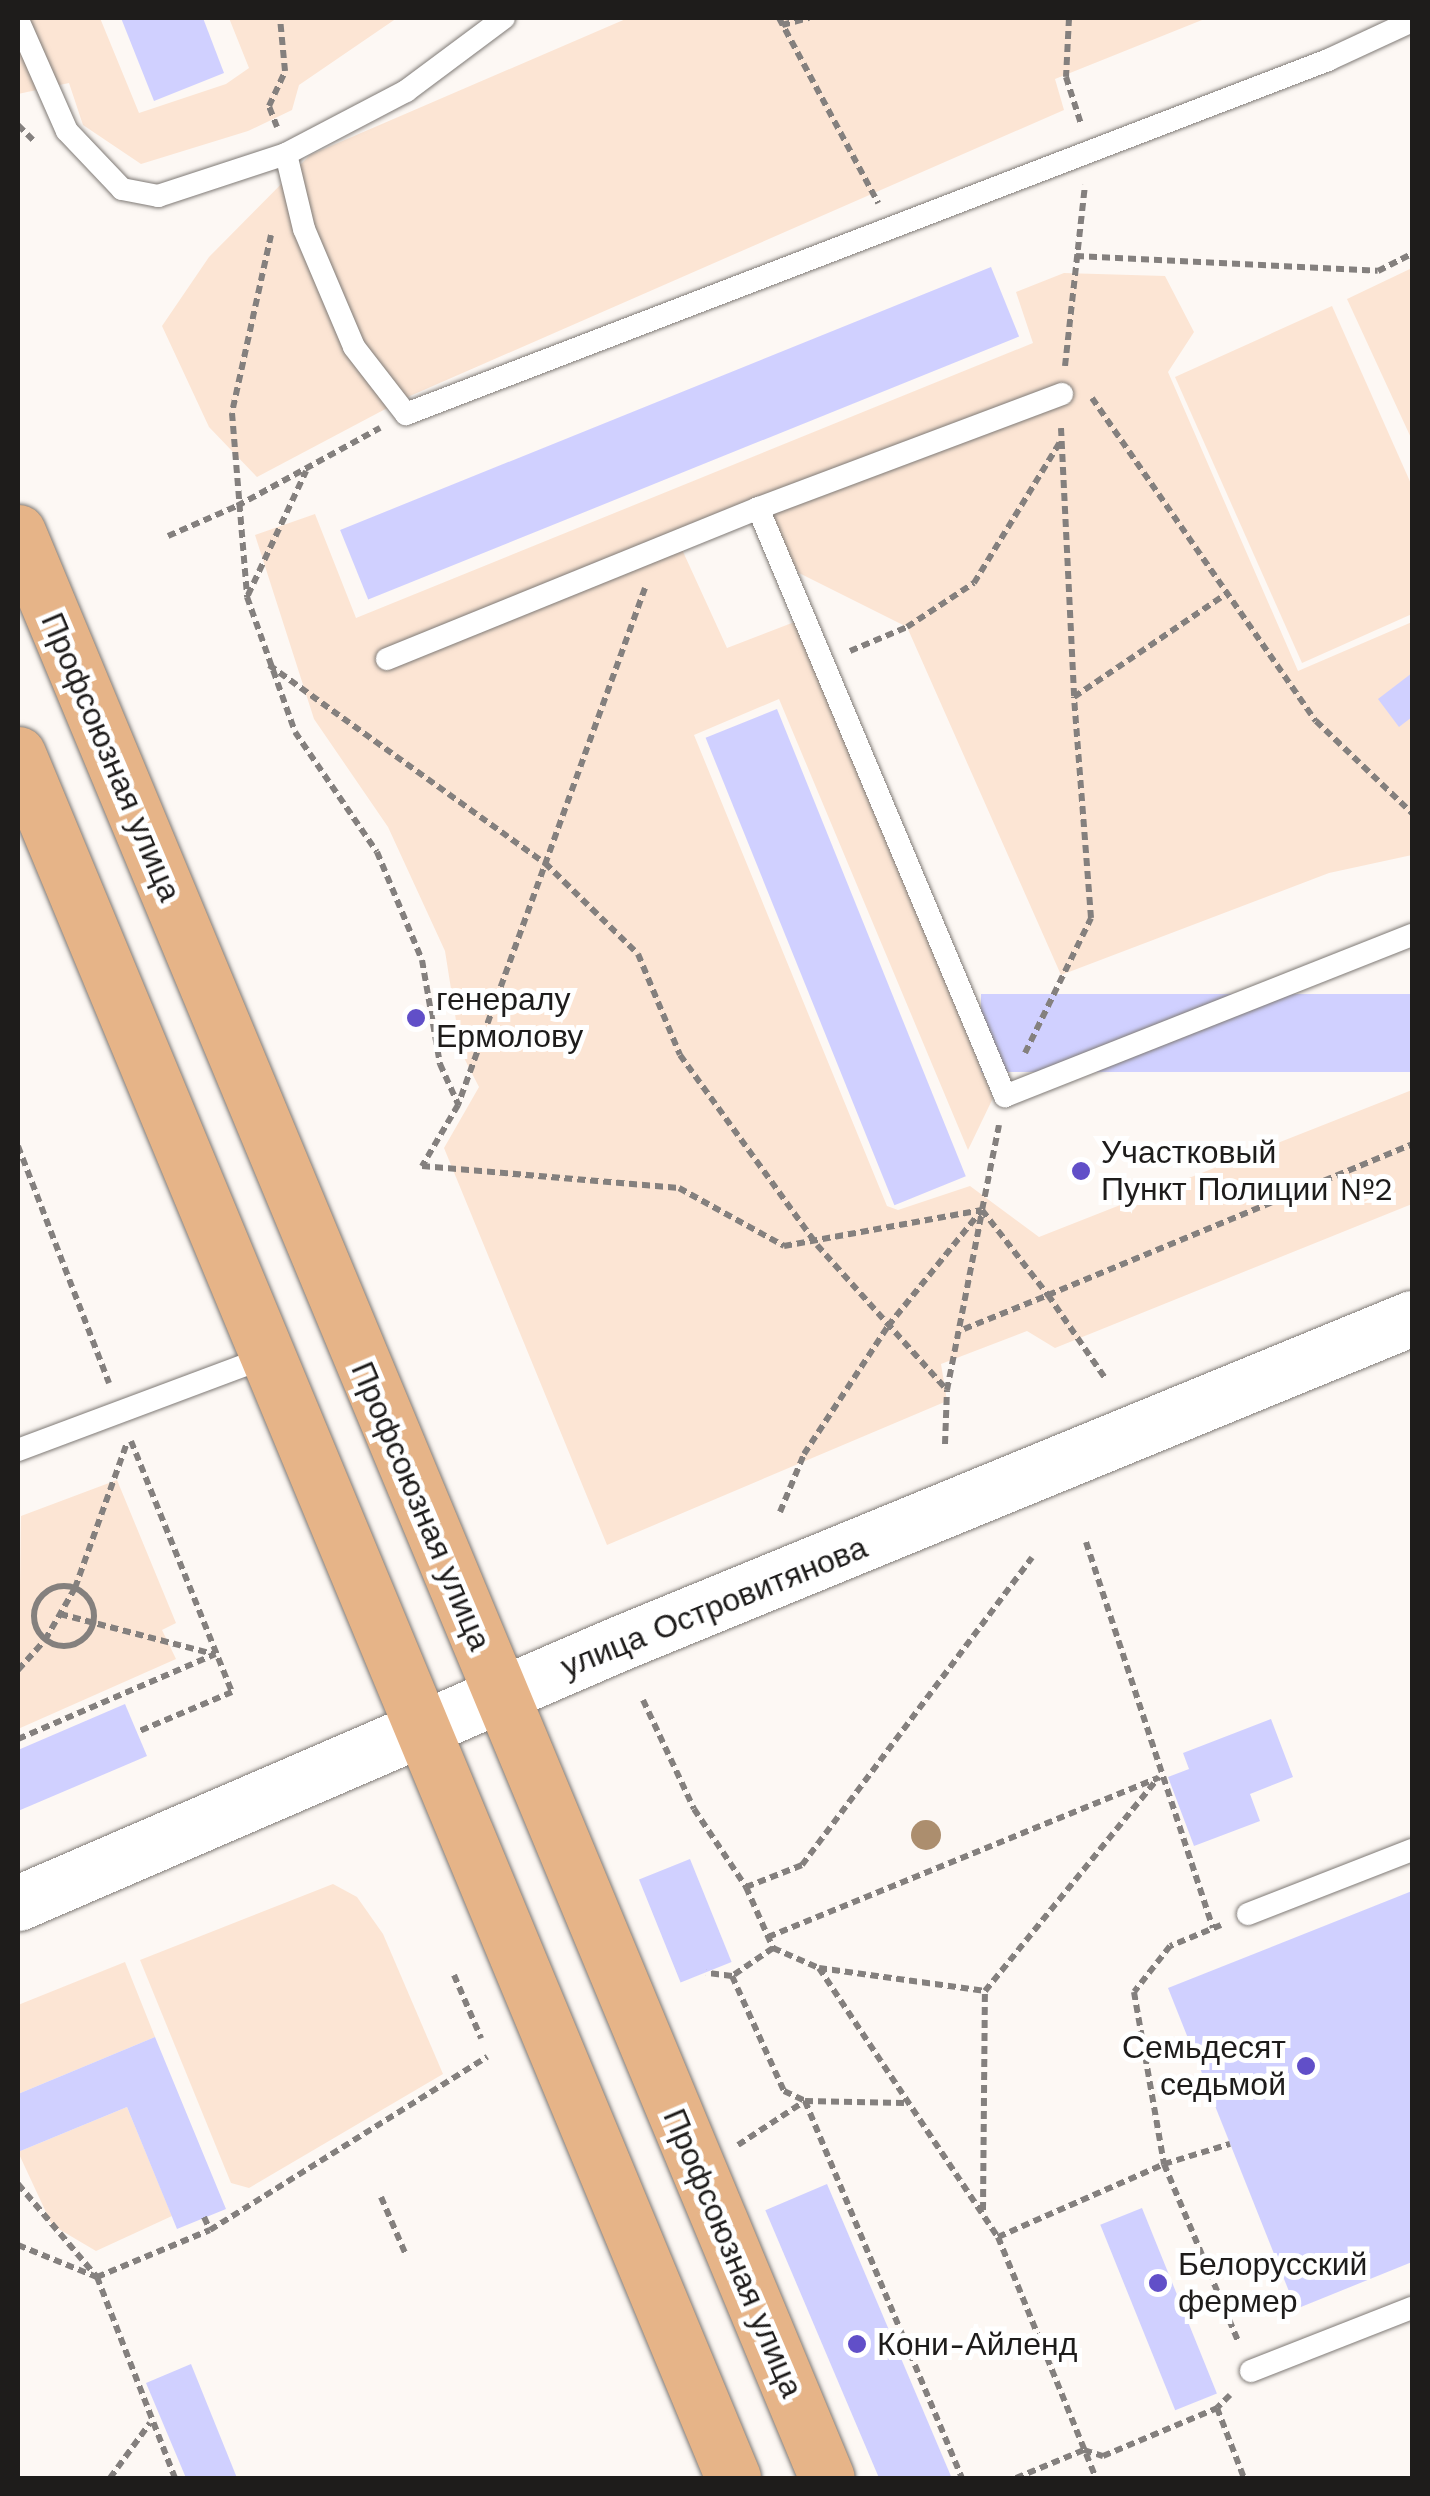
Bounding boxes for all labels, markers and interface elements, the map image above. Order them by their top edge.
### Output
street label: Профсоюзная улица [33,607,189,907]
place label: генералу Ермолову [436,981,583,1056]
marker: генералу Ермолову [405,1007,427,1029]
place label: Участковый Пункт Полиции №2 [1101,1134,1393,1209]
marker: Участковый Пункт Полиции №2 [1070,1160,1092,1182]
street label: Профсоюзная улица [343,1356,499,1656]
street label: улица Островитянова [555,1528,873,1686]
place label: Семьдесят седьмой [1122,2029,1286,2104]
marker: Семьдесят седьмой [1295,2055,1317,2077]
street label: Профсоюзная улица [655,2103,811,2403]
place label: Белорусский фермер [1178,2246,1367,2321]
marker: Белорусский фермер [1147,2272,1169,2294]
place label: Кони-Айленд [877,2325,1077,2363]
marker: Кони-Айленд [846,2333,868,2355]

